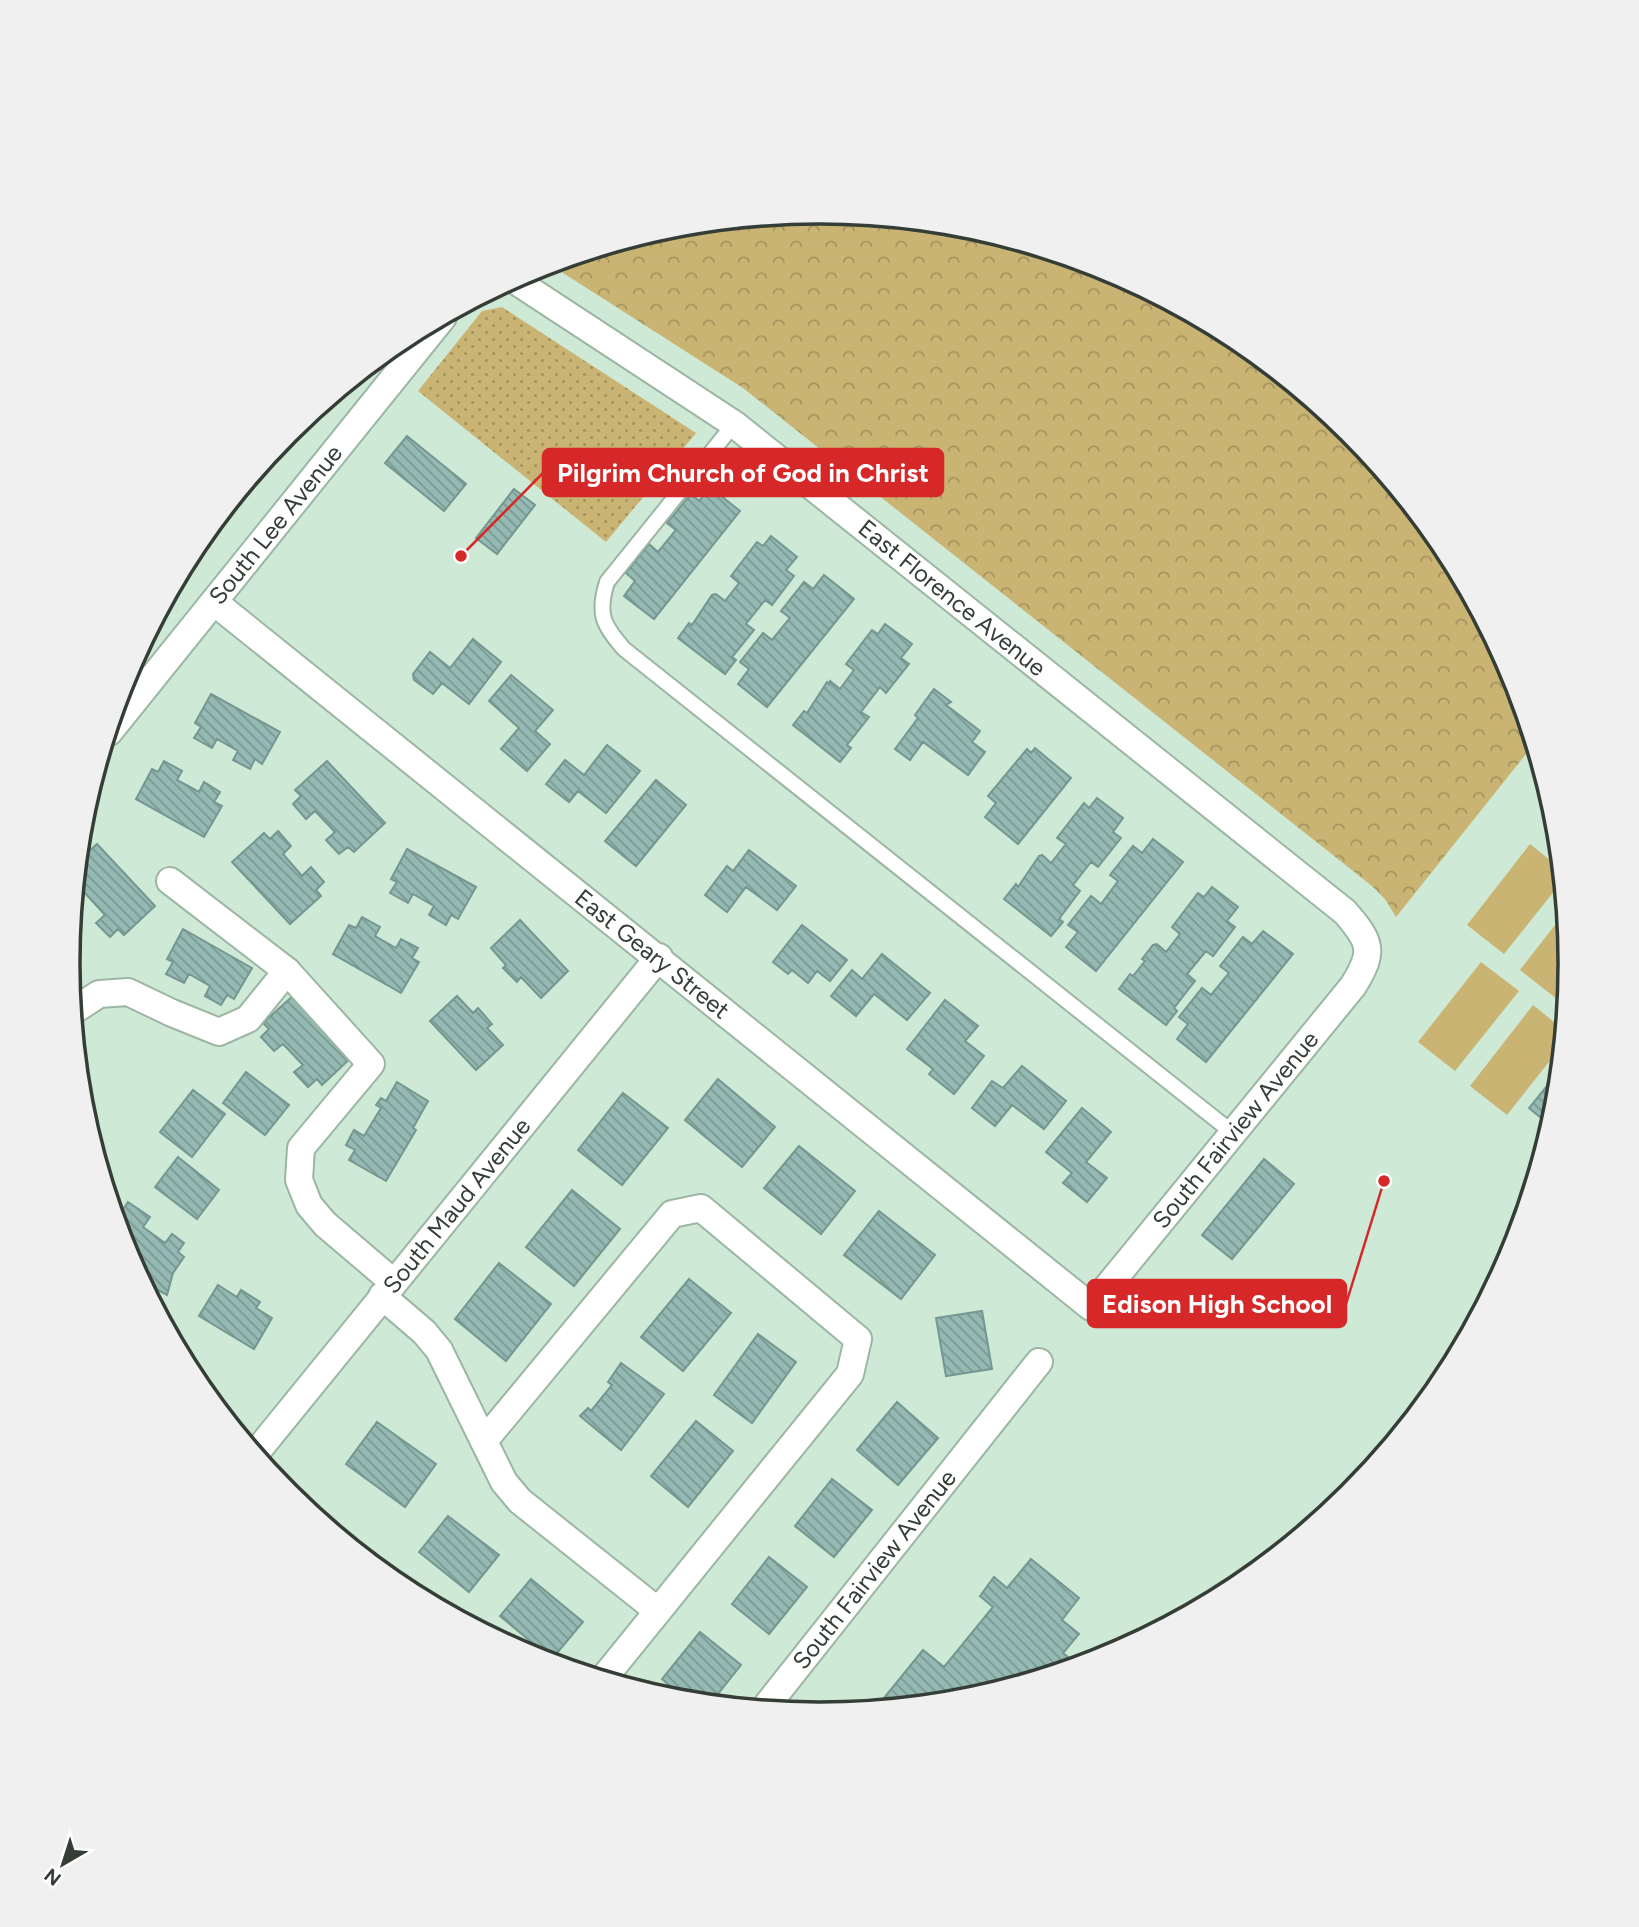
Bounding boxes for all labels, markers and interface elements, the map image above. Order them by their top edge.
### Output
street label: South Lee Avenue [203,439,348,610]
callout: Pilgrim Church of God in Christ [543,449,943,496]
text: Pilgrim Church of God in Christ [557,457,929,489]
street label: East Florence Avenue [853,513,1052,682]
street label: East Geary Street [569,883,736,1025]
street label: South Fairview Avenue [1146,1025,1324,1234]
street label: South Maud Avenue [377,1112,536,1299]
callout: Edison High School [1088,1280,1346,1327]
text: Edison High School [1102,1288,1332,1320]
street label: South Fairview Avenue [786,1464,962,1675]
north arrow [28,1829,98,1899]
text: N [40,1863,66,1890]

